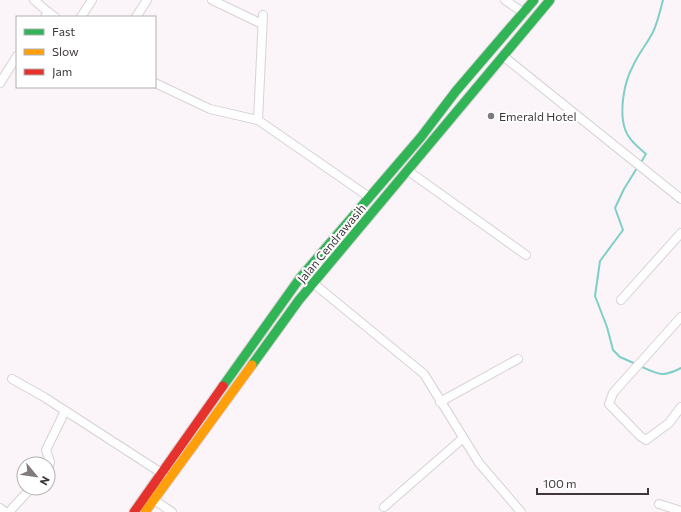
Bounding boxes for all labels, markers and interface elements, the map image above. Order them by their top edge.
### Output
legend [16,16,156,88]
text: Fast [52,24,75,38]
text: Slow [52,44,79,58]
text: Jam [52,64,72,79]
place label: Emerald Hotel [499,109,576,123]
marker: Emerald Hotel [486,111,496,121]
street label: Jalan Cendrawasih [294,201,369,286]
north arrow [16,456,56,496]
scale bar [537,470,648,496]
text: N [37,474,53,488]
text: 100 m [543,476,577,490]

